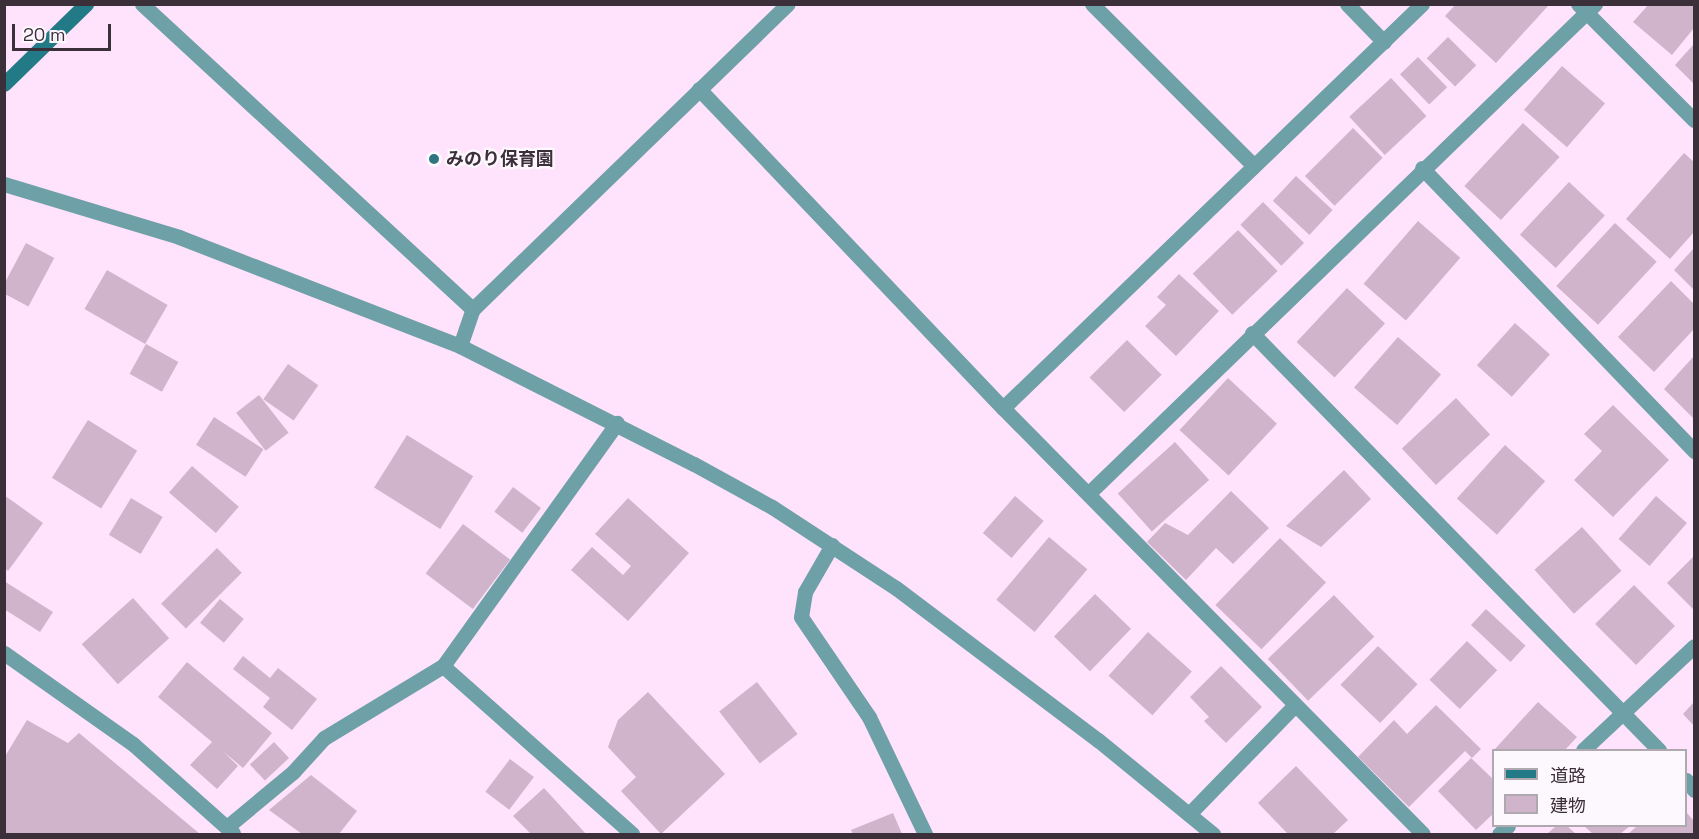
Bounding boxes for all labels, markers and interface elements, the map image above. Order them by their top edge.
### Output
scale bar [15,12,114,50]
text: 20 m [23,23,66,46]
place label: みのり保育園 [446,148,554,170]
marker: みのり保育園 [427,152,441,166]
legend [1492,749,1687,827]
text: 道路 [1550,764,1586,787]
text: 建物 [1550,794,1586,817]

